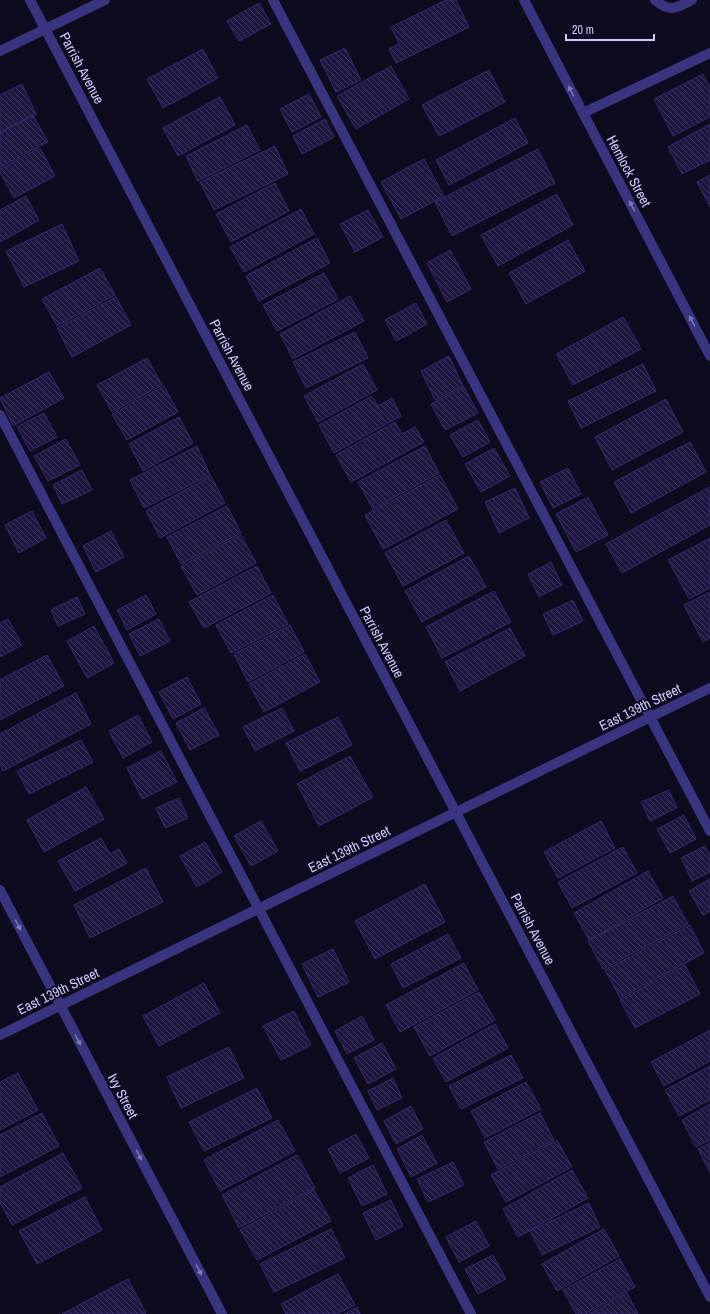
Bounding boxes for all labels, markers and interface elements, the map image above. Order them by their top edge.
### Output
scale bar [566,16,654,42]
text: 20 m [572,22,594,38]
street label: Parrish Avenue [56,29,108,107]
one-way arrow [568,85,575,96]
street label: Hemlock Street [603,132,655,210]
one-way arrow [628,200,635,212]
one-way arrow [689,315,695,327]
street label: Parrish Avenue [206,316,258,394]
street label: Parrish Avenue [356,603,408,681]
street label: East 139th Street [596,679,684,735]
street label: East 139th Street [305,821,393,877]
street label: Parrish Avenue [507,890,559,968]
one-way arrow [15,919,21,931]
street label: East 139th Street [14,963,102,1019]
one-way arrow [75,1034,81,1046]
street label: Ivy Street [104,1070,142,1122]
one-way arrow [135,1149,142,1161]
one-way arrow [196,1265,202,1276]

